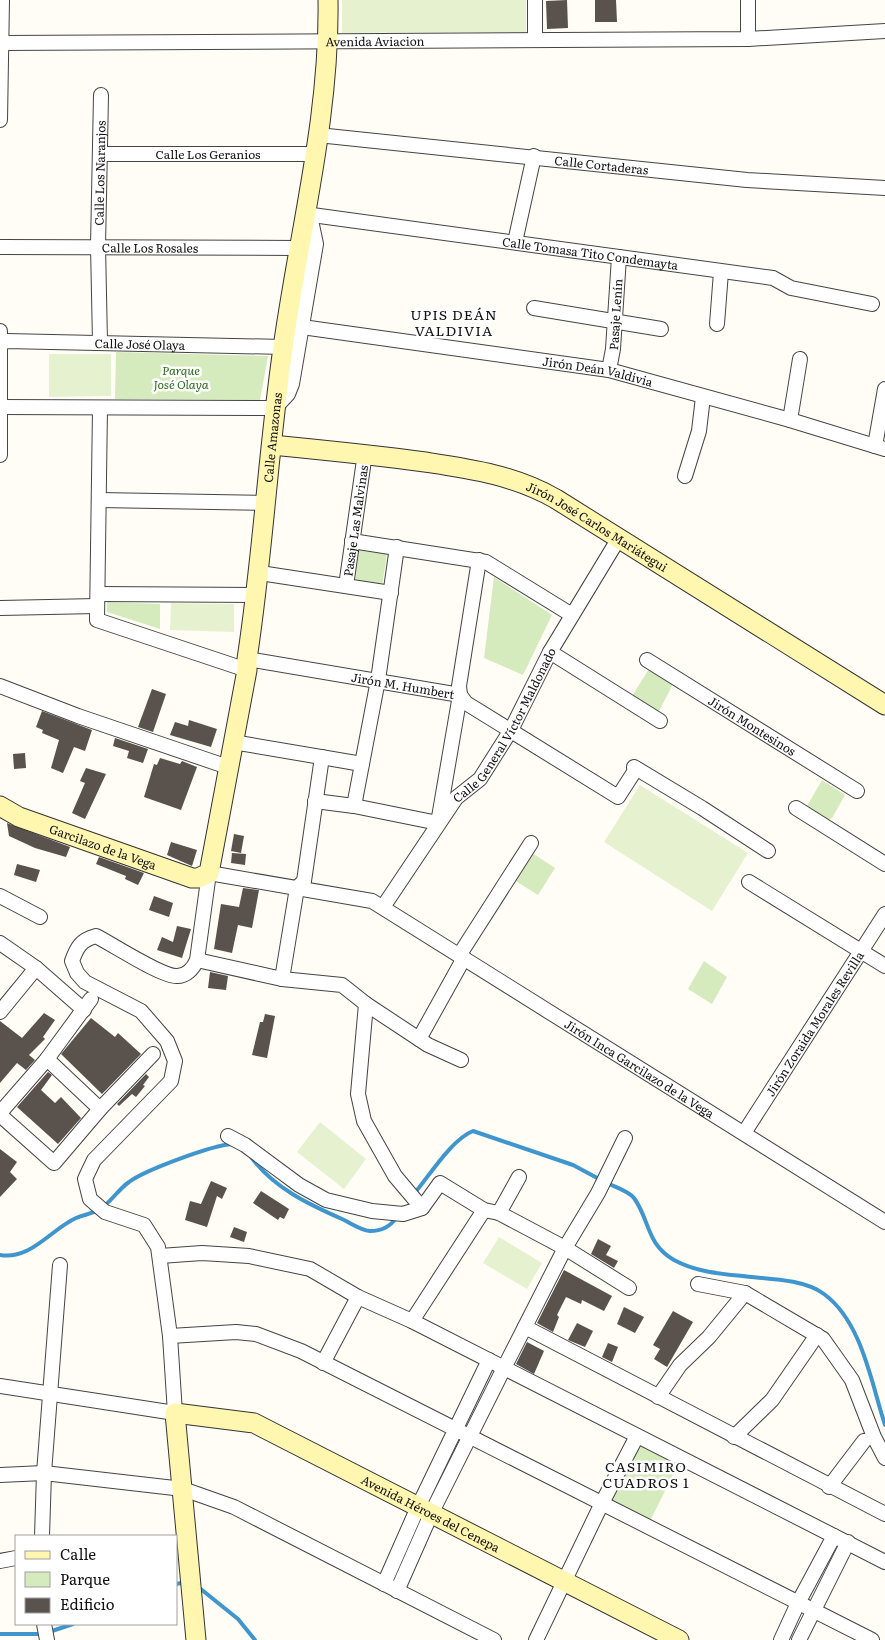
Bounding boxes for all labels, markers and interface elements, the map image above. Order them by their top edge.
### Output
street label: Avenida Aviacion [325,32,425,50]
street label: Calle Los Naranjos [89,120,110,226]
street label: Calle Los Geranios [155,145,261,163]
street label: Calle Cortaderas [554,151,650,179]
street label: Calle Tomasa Tito Condemayta [501,232,680,274]
street label: Calle Los Rosales [102,238,199,257]
street label: Pasaje Lenín [604,278,627,351]
district label: UPIS DEÁN VALDIVIA [410,304,498,340]
street label: Calle José Olaya [94,334,186,354]
street label: Jirón Deán Valdivia [541,352,656,391]
park label: Parque José Olaya [153,361,209,393]
street label: Calle Amazonas [258,391,286,483]
street label: Pasaje Las Malvinas [338,463,372,578]
street label: Jirón José Carlos Mariátegui [523,477,671,576]
street label: Calle General Víctor Maldonado [448,644,560,807]
street label: Jirón M. Humbert [350,668,456,703]
street label: Jirón Montesinos [705,691,800,760]
street label: Garcilazo de la Vega [47,819,160,874]
street label: Jirón Zoraida Morales Revilla [761,947,868,1100]
street label: Jirón Inca Garcilazo de la Vega [561,1015,718,1122]
district label: CASIMIRO CUADROS 1 [602,1456,690,1492]
street label: Avenida Héroes del Cenepa [358,1470,504,1556]
legend [15,1535,178,1625]
text: Calle [60,1542,96,1565]
text: Parque [60,1567,110,1590]
text: Edificio [60,1592,115,1615]

